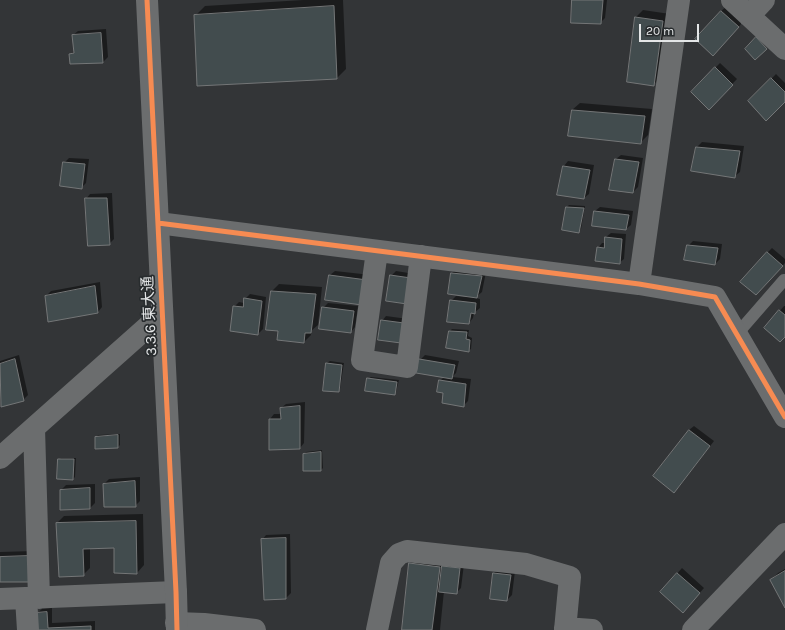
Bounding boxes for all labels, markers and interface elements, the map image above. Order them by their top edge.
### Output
scale bar [641,16,701,42]
text: 20 m [646,24,674,38]
street label: 3.3.6 東大通 [139,275,161,357]

